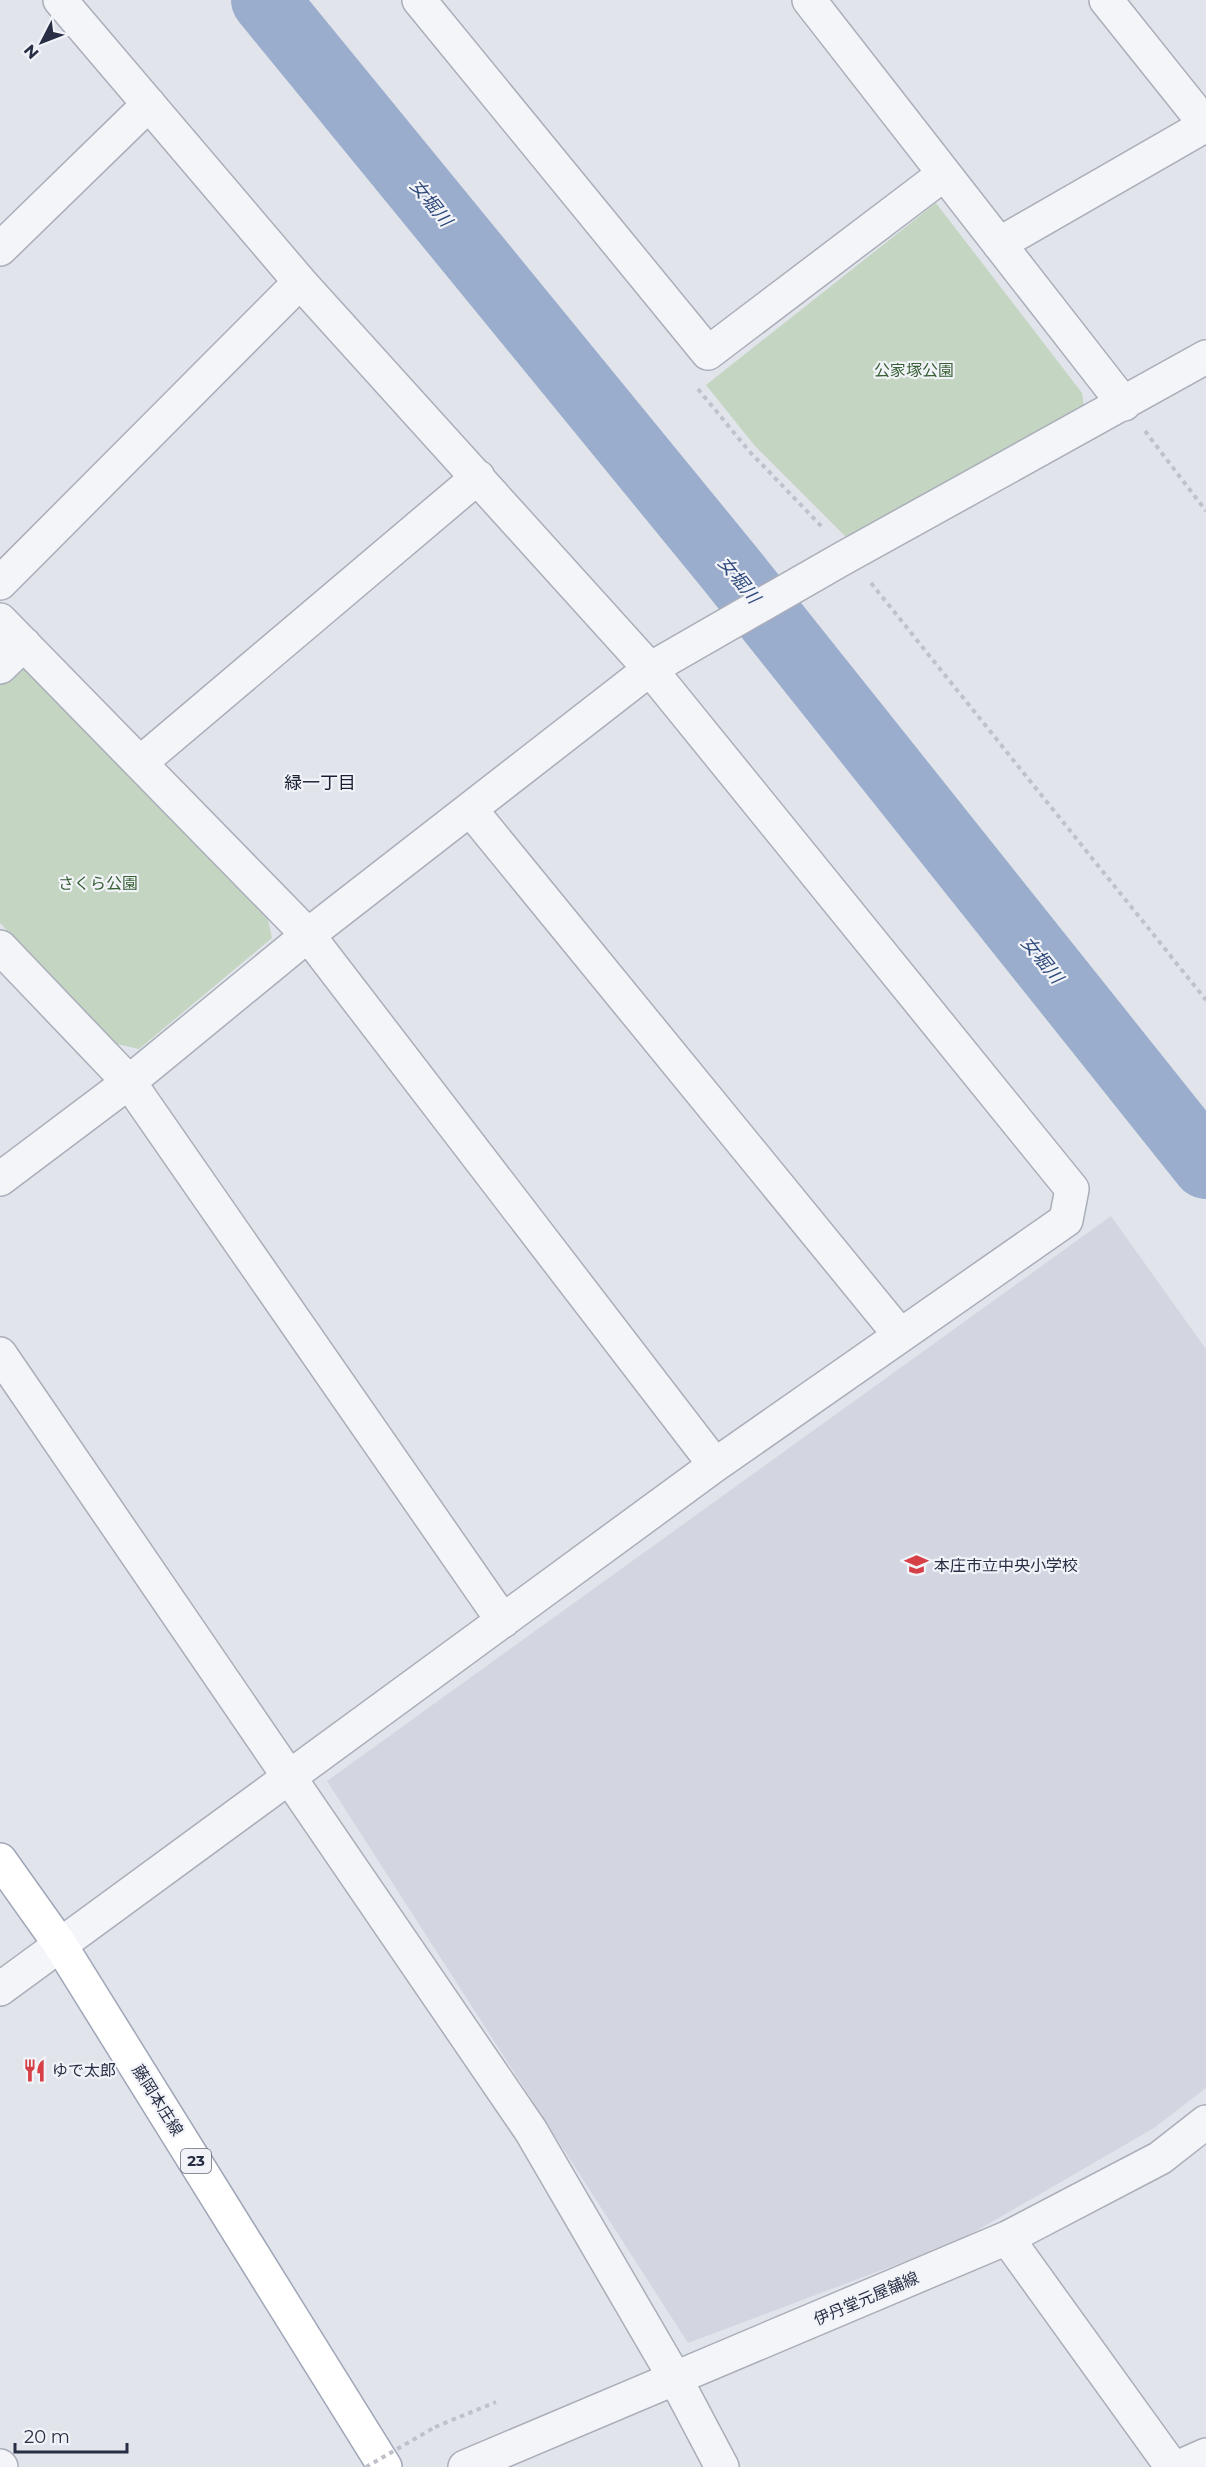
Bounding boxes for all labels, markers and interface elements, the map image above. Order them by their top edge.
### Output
north arrow [12,12,72,72]
text: N [20,41,43,63]
water label: 女堀川 [405,175,458,232]
park label: 公家塚公園 [874,361,954,380]
water label: 女堀川 [713,552,766,609]
district label: 緑一丁目 [284,772,356,794]
park label: さくら公園 [58,874,138,893]
water label: 女堀川 [1016,932,1069,989]
school or university icon: 本庄市立中央小学校 [903,1552,929,1578]
place label: 本庄市立中央小学校 [934,1556,1078,1575]
restaurant icon: ゆで太郎 [21,2057,47,2083]
place label: ゆで太郎 [52,2061,116,2080]
street label: 藤岡本庄線 [128,2061,187,2139]
road number: 23 [181,2149,211,2173]
street label: 伊丹堂元屋舗線 [811,2268,921,2329]
scale bar [15,2416,128,2454]
text: 20 m [24,2426,70,2448]

